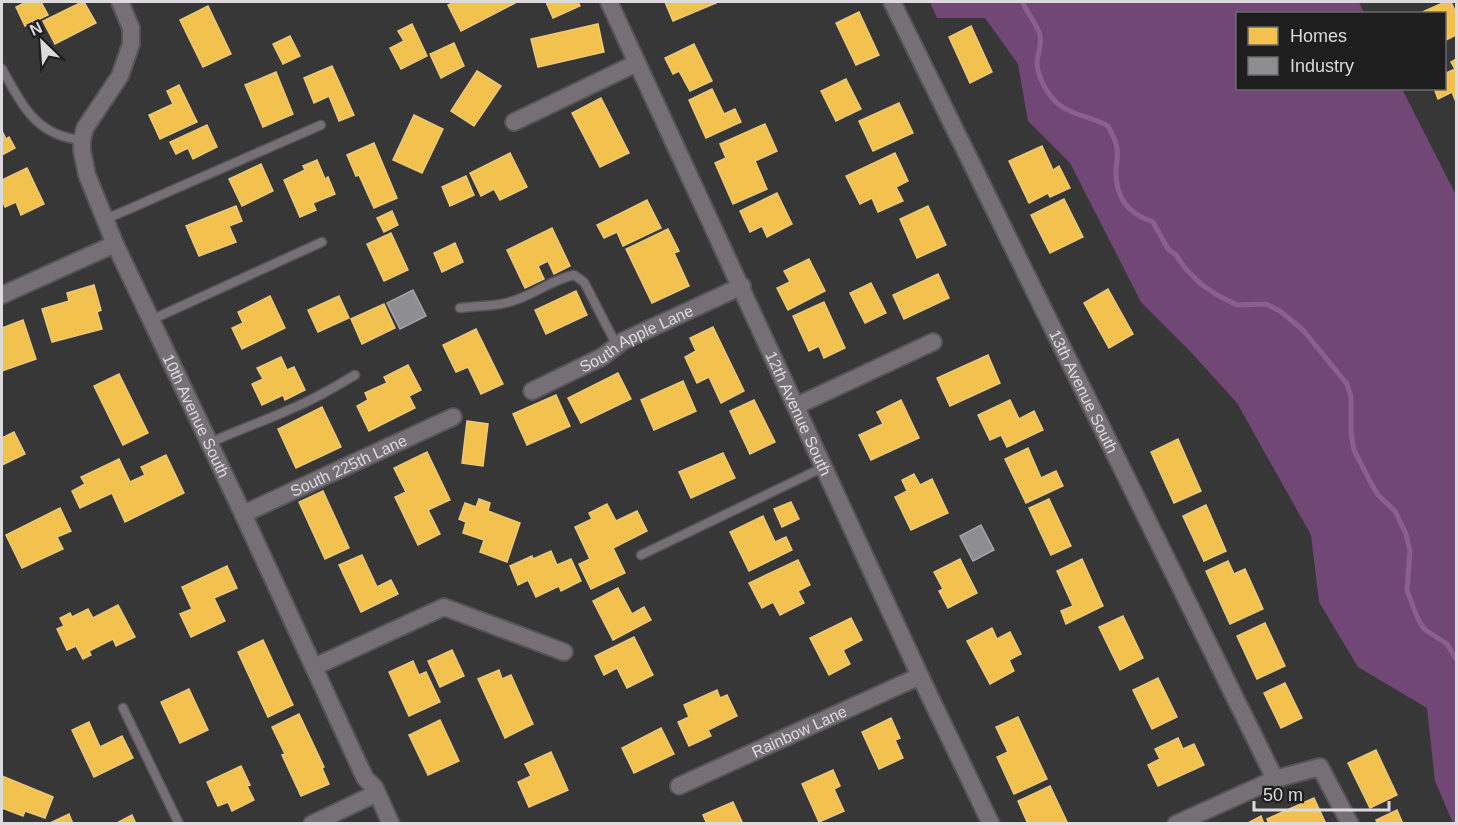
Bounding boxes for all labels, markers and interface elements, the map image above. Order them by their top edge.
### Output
north arrow [12,12,72,72]
legend [1236,12,1446,90]
text: N [27,19,45,39]
text: Homes [1290,26,1347,46]
text: Industry [1290,56,1354,76]
street label: South Apple Lane [577,302,696,376]
street label: 13th Avenue South [1046,327,1121,456]
street label: 12th Avenue South [762,349,834,478]
street label: 10th Avenue South [159,351,233,480]
street label: South 225th Lane [288,432,410,500]
street label: Rainbow Lane [749,703,849,761]
scale bar [1254,774,1389,812]
text: 50 m [1263,785,1303,805]

